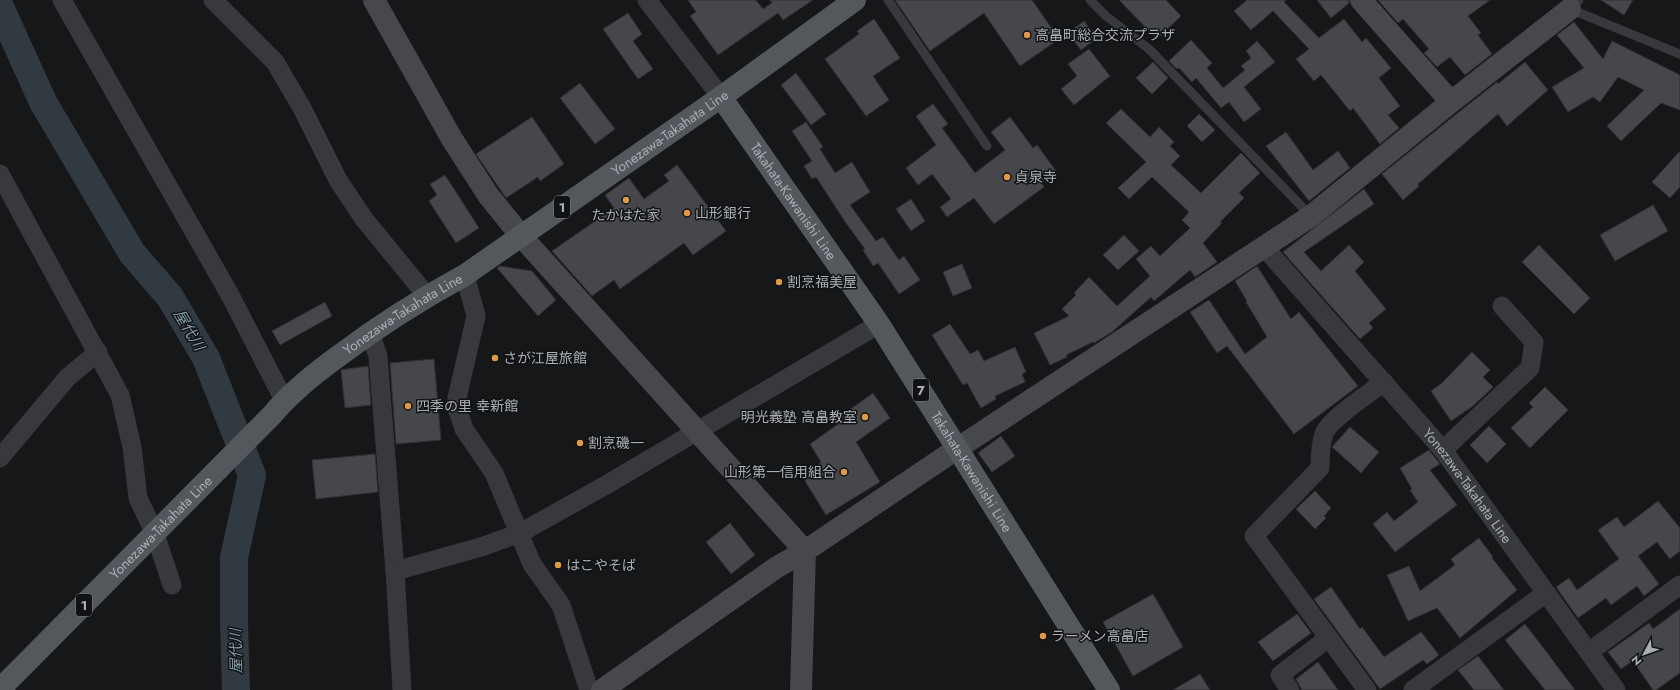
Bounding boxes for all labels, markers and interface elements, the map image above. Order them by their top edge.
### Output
place label: 高畠町総合交流プラザ [1035,25,1175,45]
marker: 高畠町総合交流プラザ [1022,30,1032,40]
street label: Yonezawa-Takahata Line [607,85,732,180]
street label: Takahata-Kawanishi Line [746,138,842,264]
place label: 貞泉寺 [1015,167,1057,187]
marker: 貞泉寺 [1002,172,1012,182]
marker: たかはた家 [621,195,631,205]
road number: 1 [554,196,570,218]
place label: 山形銀行 [695,203,751,223]
place label: たかはた家 [591,205,661,225]
marker: 山形銀行 [682,208,692,218]
street label: Yonezawa-Takahata Line [339,268,466,360]
place label: 割烹福美屋 [787,272,857,292]
marker: 割烹福美屋 [774,277,784,287]
water label: 屋代川 [168,305,211,357]
place label: さが江屋旅館 [503,348,587,368]
marker: さが江屋旅館 [490,353,500,363]
road number: 7 [913,379,929,401]
place label: 四季の里 幸新館 [416,396,518,416]
marker: 四季の里 幸新館 [403,401,413,411]
place label: 明光義塾 高畠教室 [741,407,857,427]
street label: Takahata-Kawanishi Line [926,407,1017,536]
marker: 明光義塾 高畠教室 [860,412,870,422]
street label: Yonezawa-Takahata Line [1418,424,1517,547]
place label: 割烹磯一 [588,433,644,453]
marker: 割烹磯一 [575,438,585,448]
place label: 山形第一信用組合 [724,462,836,482]
marker: 山形第一信用組合 [839,467,849,477]
street label: Yonezawa-Takahata Line [105,471,217,583]
place label: はこやそば [566,555,636,575]
marker: はこやそば [553,560,563,570]
road number: 1 [76,594,92,616]
water label: 屋代川 [225,626,247,674]
place label: ラーメン高畠店 [1051,626,1148,646]
marker: ラーメン高畠店 [1038,631,1048,641]
north arrow [1624,634,1664,674]
text: N [1628,652,1645,669]

